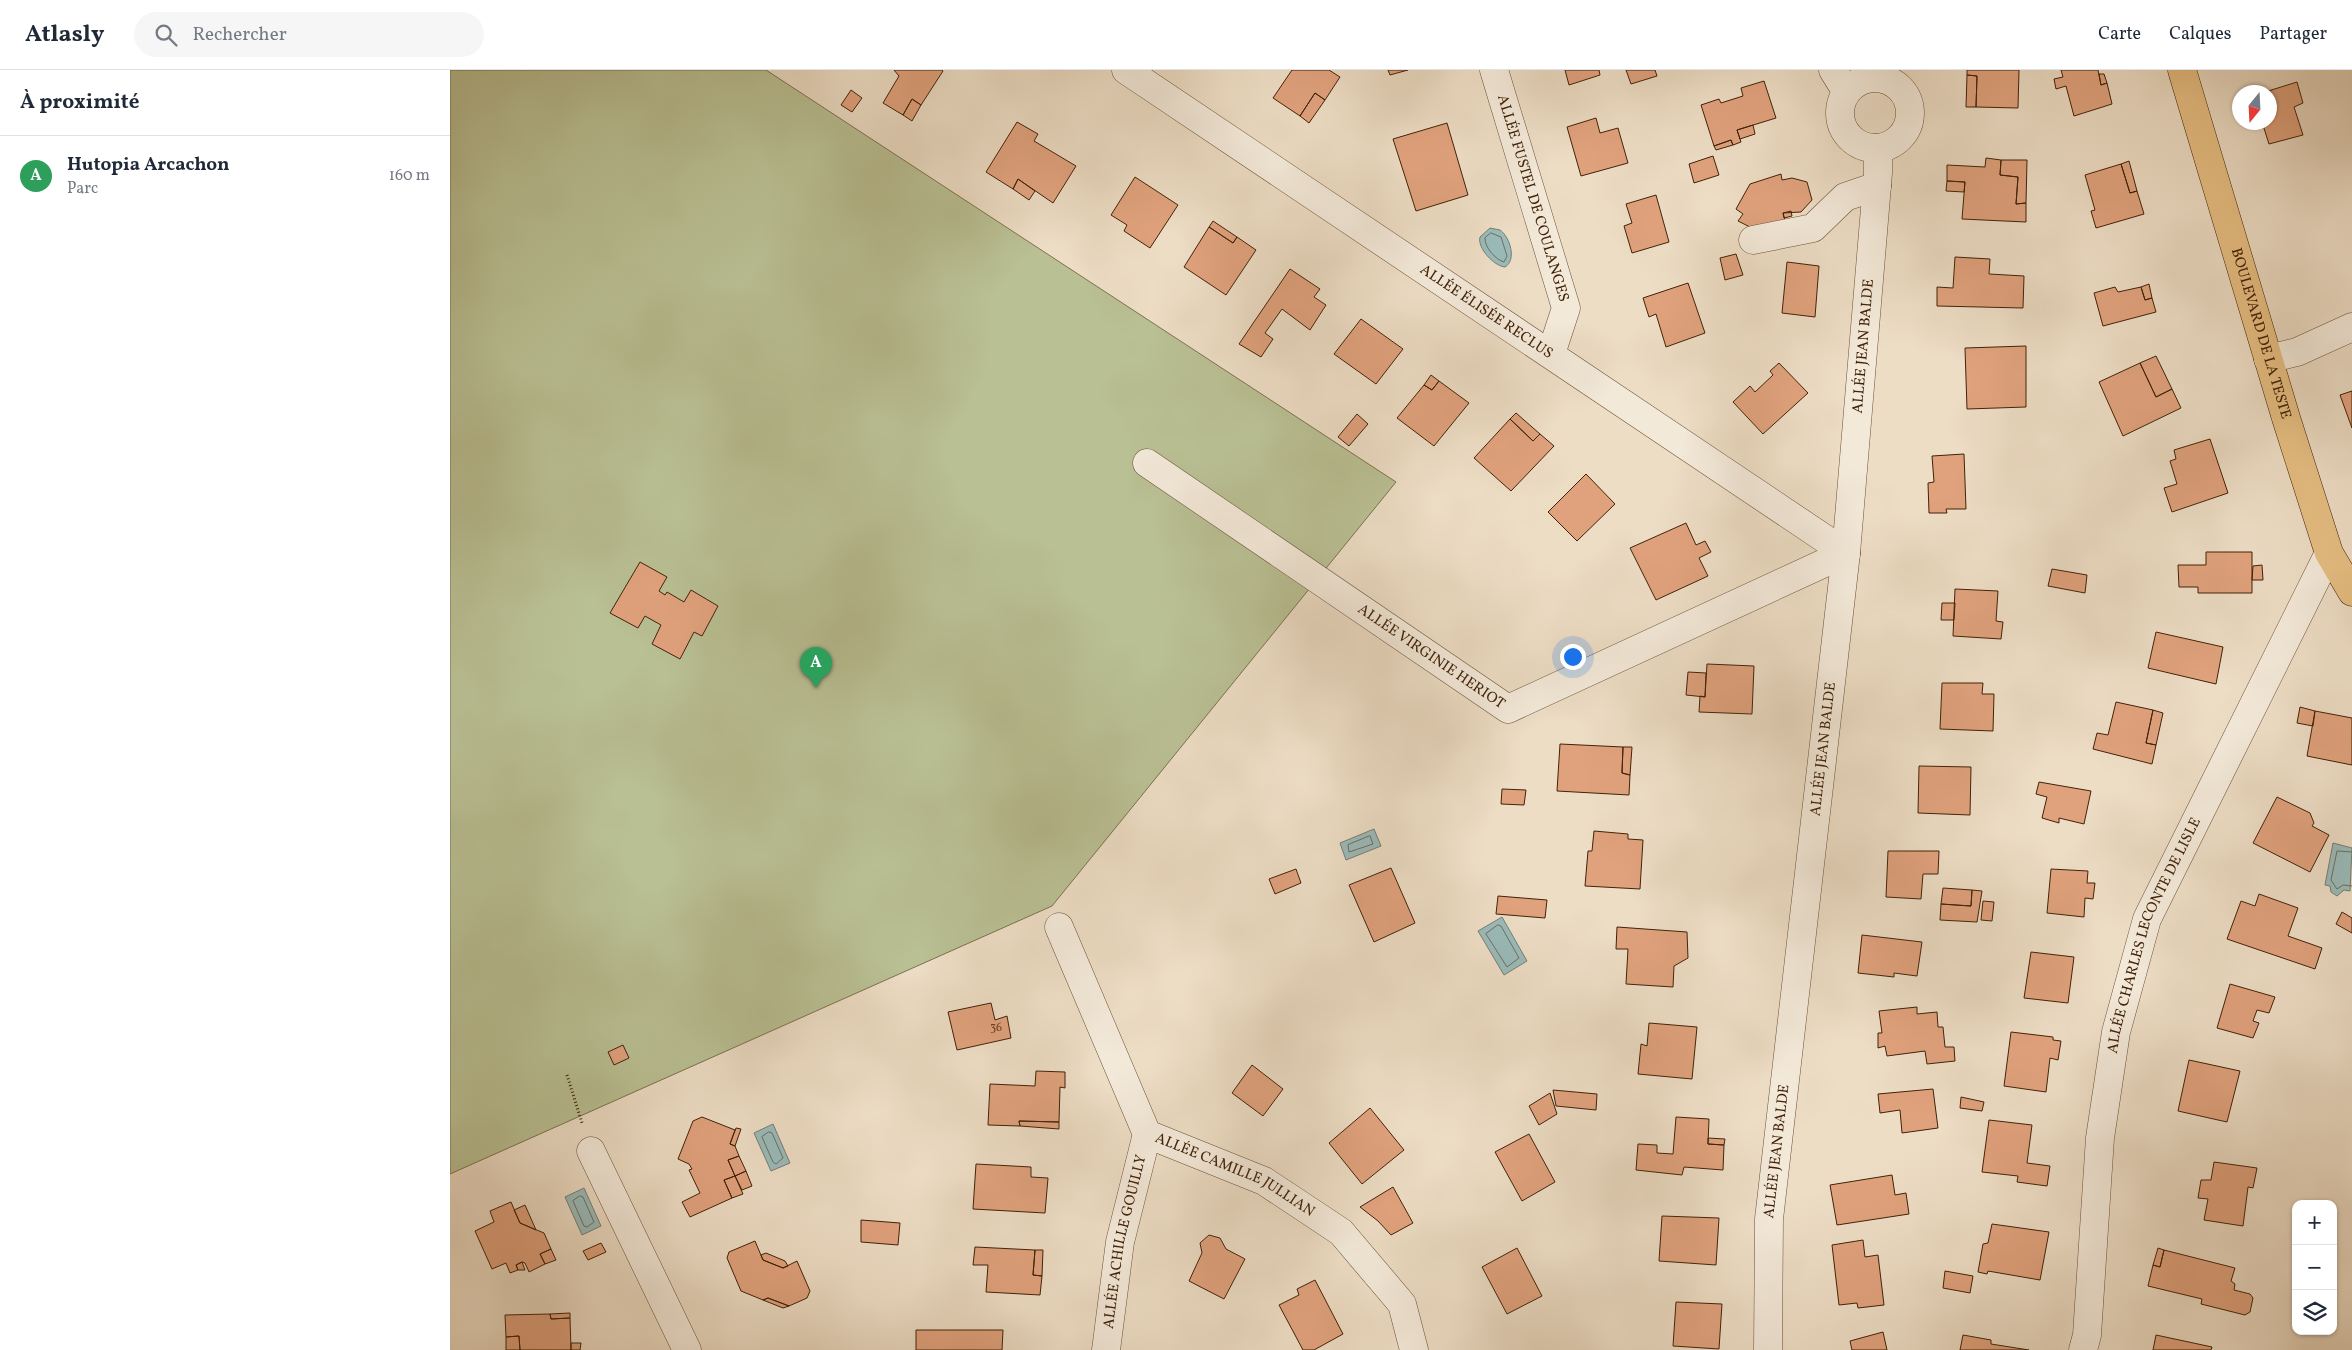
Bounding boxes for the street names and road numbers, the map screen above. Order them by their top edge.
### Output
street label: ALLÉE FUSTEL DE COULANGES [1492,92,1574,304]
street label: BOULEVARD DE LA TESTE [2225,245,2296,422]
street label: ALLÉE ÉLISÉE RECLUS [1416,259,1557,364]
street label: ALLÉE JEAN BALDE [1847,278,1880,414]
street label: ALLÉE VIRGINIE HERIOT [1353,599,1509,715]
street label: ALLÉE JEAN BALDE [1805,681,1841,817]
street label: ALLÉE CHARLES LECONTE DE LISLE [2102,814,2206,1055]
street label: ALLÉE JEAN BALDE [1759,1083,1795,1220]
street label: ALLÉE CAMILLE JULLIAN [1152,1128,1319,1222]
street label: ALLÉE ACHILLE GOUILLY [1098,1152,1152,1330]

